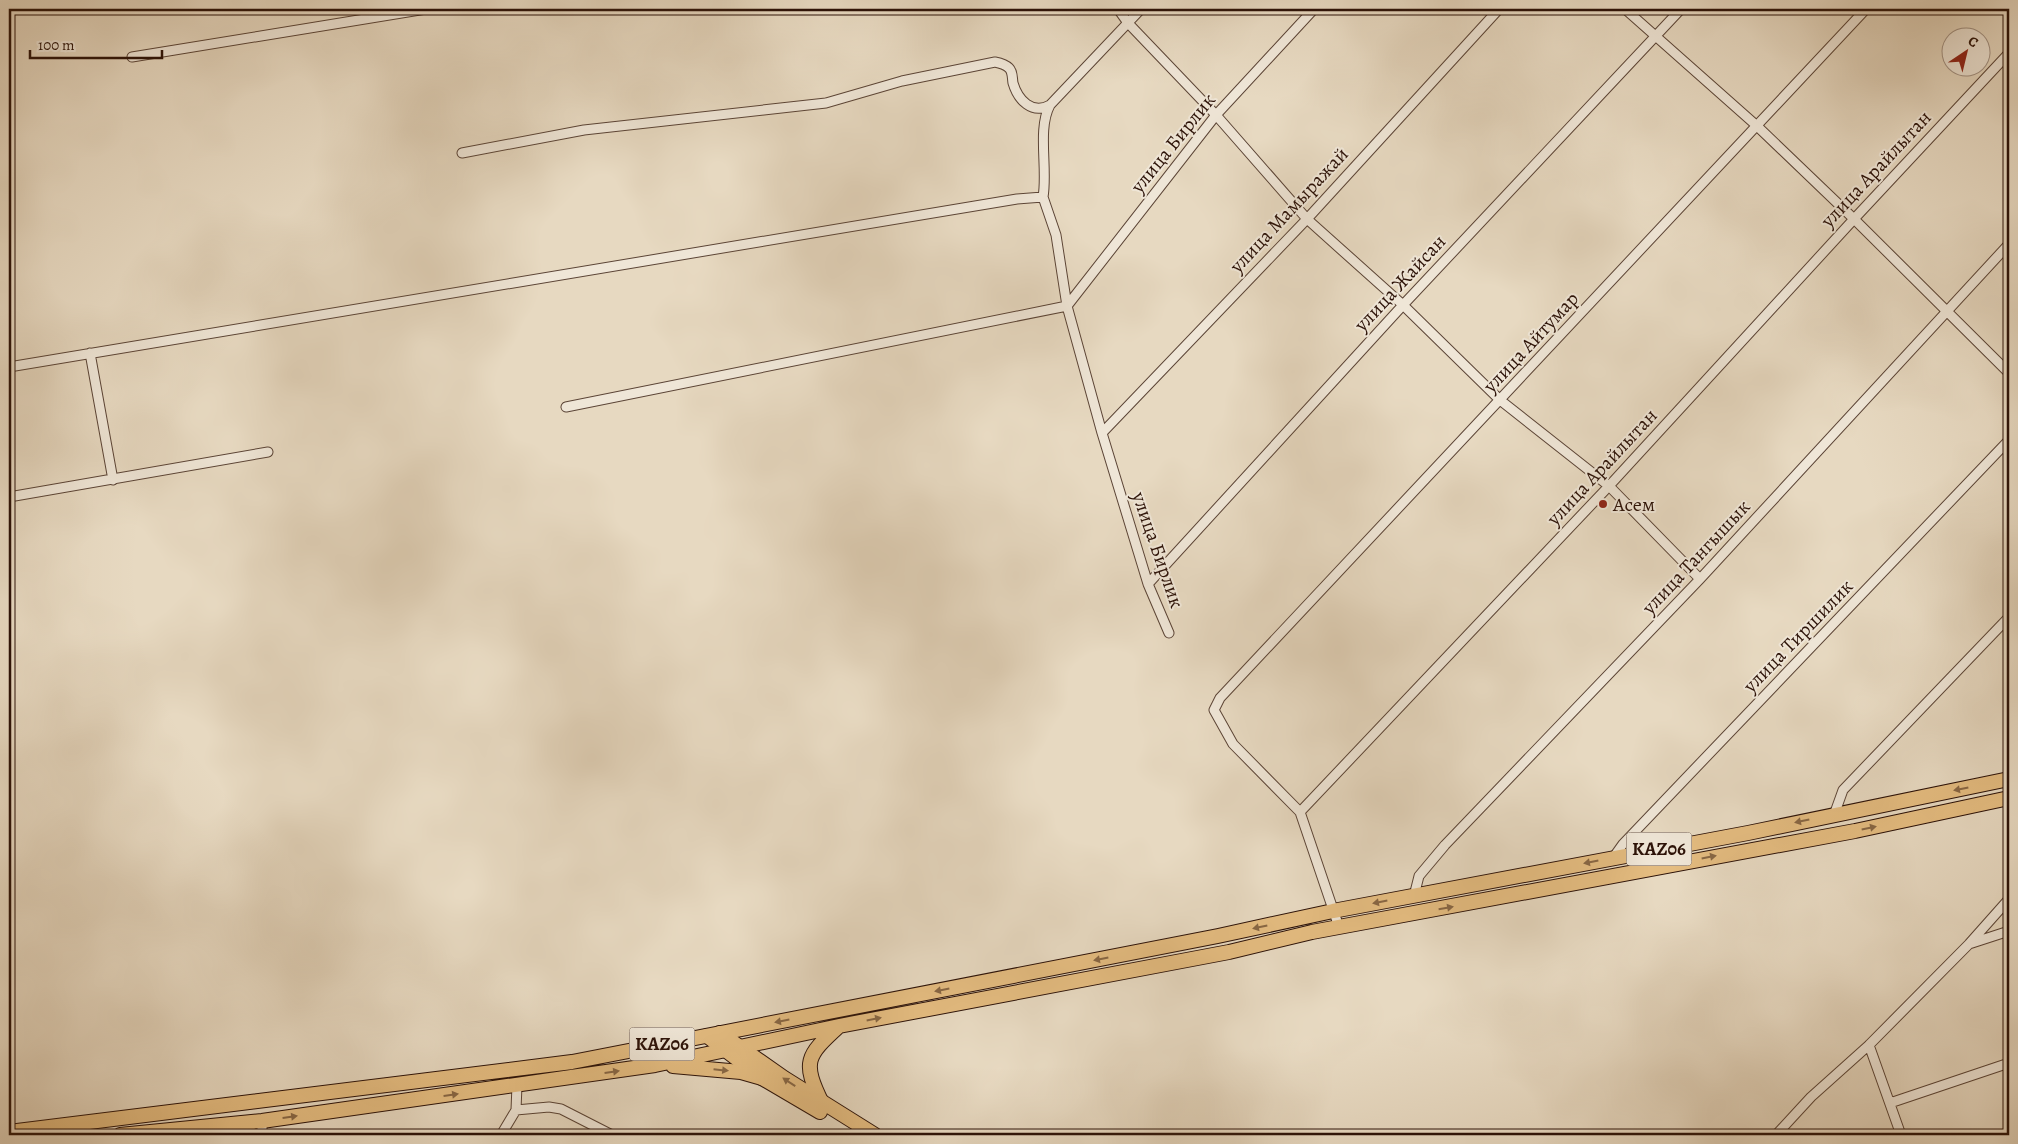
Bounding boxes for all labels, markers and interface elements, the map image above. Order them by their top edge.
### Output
scale bar [30,28,162,60]
north arrow [1940,28,1990,78]
text: С [1964,32,1982,52]
text: 100 m [38,35,75,55]
street label: улица Бирлик [1124,87,1222,199]
street label: улица Арайлытан [1814,105,1937,234]
street label: улица Мамыражай [1223,141,1354,280]
street label: улица Жайсан [1347,229,1452,338]
street label: улица Айтумар [1476,286,1585,399]
street label: улица Арайлытан [1540,403,1663,532]
street label: улица Бирлик [1125,487,1190,612]
place label: Асем [1612,491,1655,518]
street label: улица Тангышык [1635,494,1756,621]
marker: Асем [1597,498,1609,510]
street label: улица Тиршилик [1736,573,1859,699]
one-way arrow [1954,785,1969,793]
one-way arrow [1795,817,1810,825]
one-way arrow [1861,824,1876,832]
road number: KАZ06 [1626,832,1692,866]
one-way arrow [1701,853,1717,861]
one-way arrow [1584,858,1599,866]
one-way arrow [1372,899,1388,907]
one-way arrow [1439,904,1454,912]
one-way arrow [1253,923,1268,931]
one-way arrow [1093,955,1109,963]
one-way arrow [933,986,949,994]
one-way arrow [867,1015,883,1023]
one-way arrow [774,1017,790,1025]
road number: KАZ06 [630,1028,694,1060]
one-way arrow [714,1066,730,1074]
one-way arrow [604,1067,620,1075]
one-way arrow [782,1077,796,1087]
one-way arrow [444,1090,460,1098]
one-way arrow [283,1112,299,1120]

